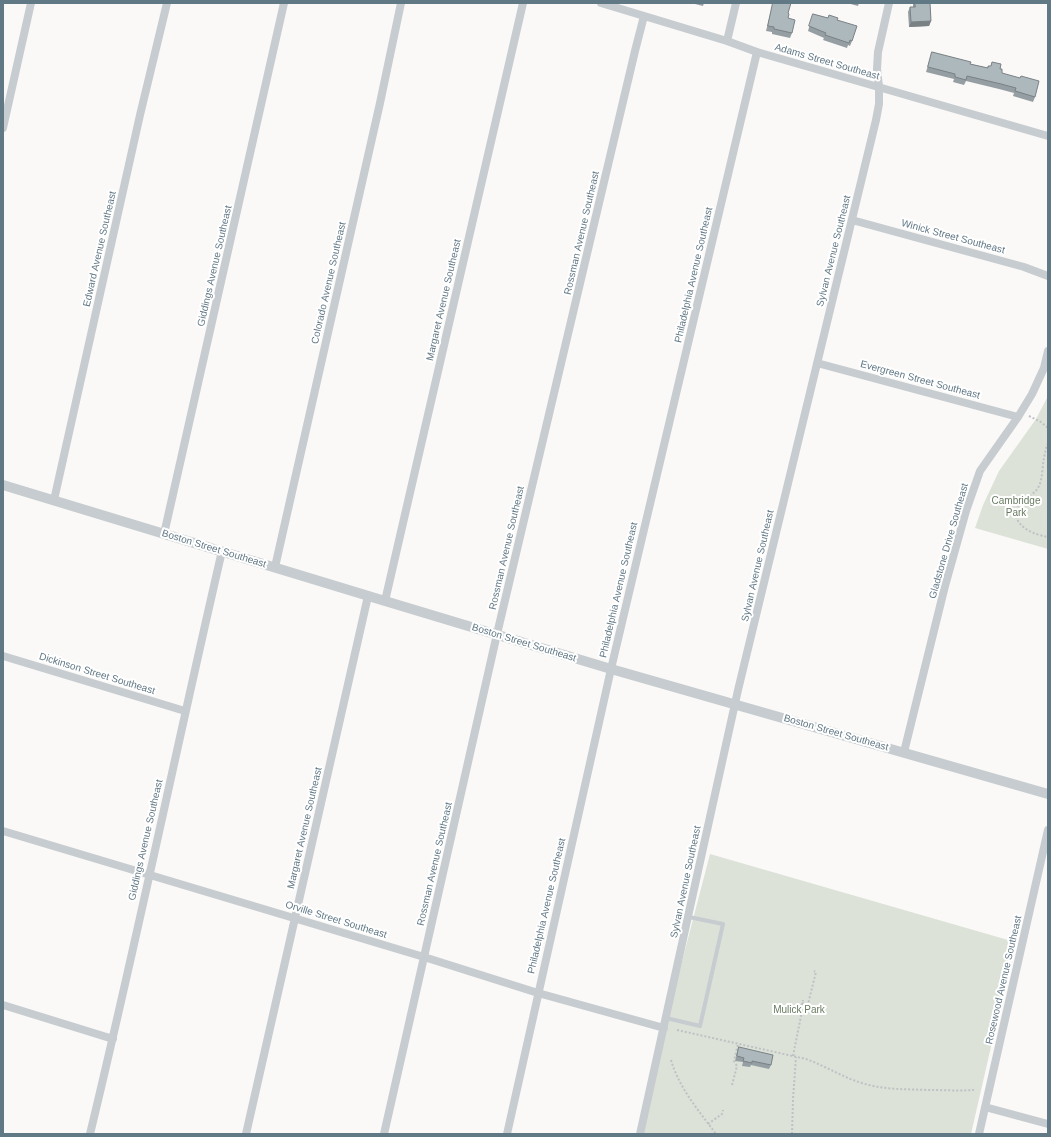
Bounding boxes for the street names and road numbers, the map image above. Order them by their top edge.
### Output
street label: Adams Street Southeast [773,41,881,83]
street label: Rossman Avenue Southeast [562,170,602,296]
street label: Edward Avenue Southeast [81,190,119,308]
street label: Sylvan Avenue Southeast [814,194,854,308]
street label: Giddings Avenue Southeast [195,204,235,328]
street label: Philadelphia Avenue Southeast [673,206,715,344]
street label: Winick Street Southeast [900,217,1006,257]
street label: Colorado Avenue Southeast [309,221,349,345]
street label: Margaret Avenue Southeast [424,238,464,362]
street label: Evergreen Street Southeast [859,358,981,402]
street label: Gladstone Drive Southeast [927,482,971,600]
street label: Rossman Avenue Southeast [487,485,527,611]
street label: Sylvan Avenue Southeast [739,509,777,623]
street label: Philadelphia Avenue Southeast [598,521,640,659]
street label: Boston Street Southeast [160,527,268,571]
street label: Boston Street Southeast [470,621,578,665]
street label: Dickinson Street Southeast [38,651,156,697]
street label: Boston Street Southeast [782,712,890,754]
street label: Margaret Avenue Southeast [285,766,325,890]
street label: Giddings Avenue Southeast [126,778,166,902]
street label: Rossman Avenue Southeast [415,801,455,927]
street label: Sylvan Avenue Southeast [668,825,704,939]
street label: Philadelphia Avenue Southeast [526,837,568,975]
street label: Orville Street Southeast [284,899,388,941]
street label: Rosewood Avenue Southeast [983,915,1025,1045]

